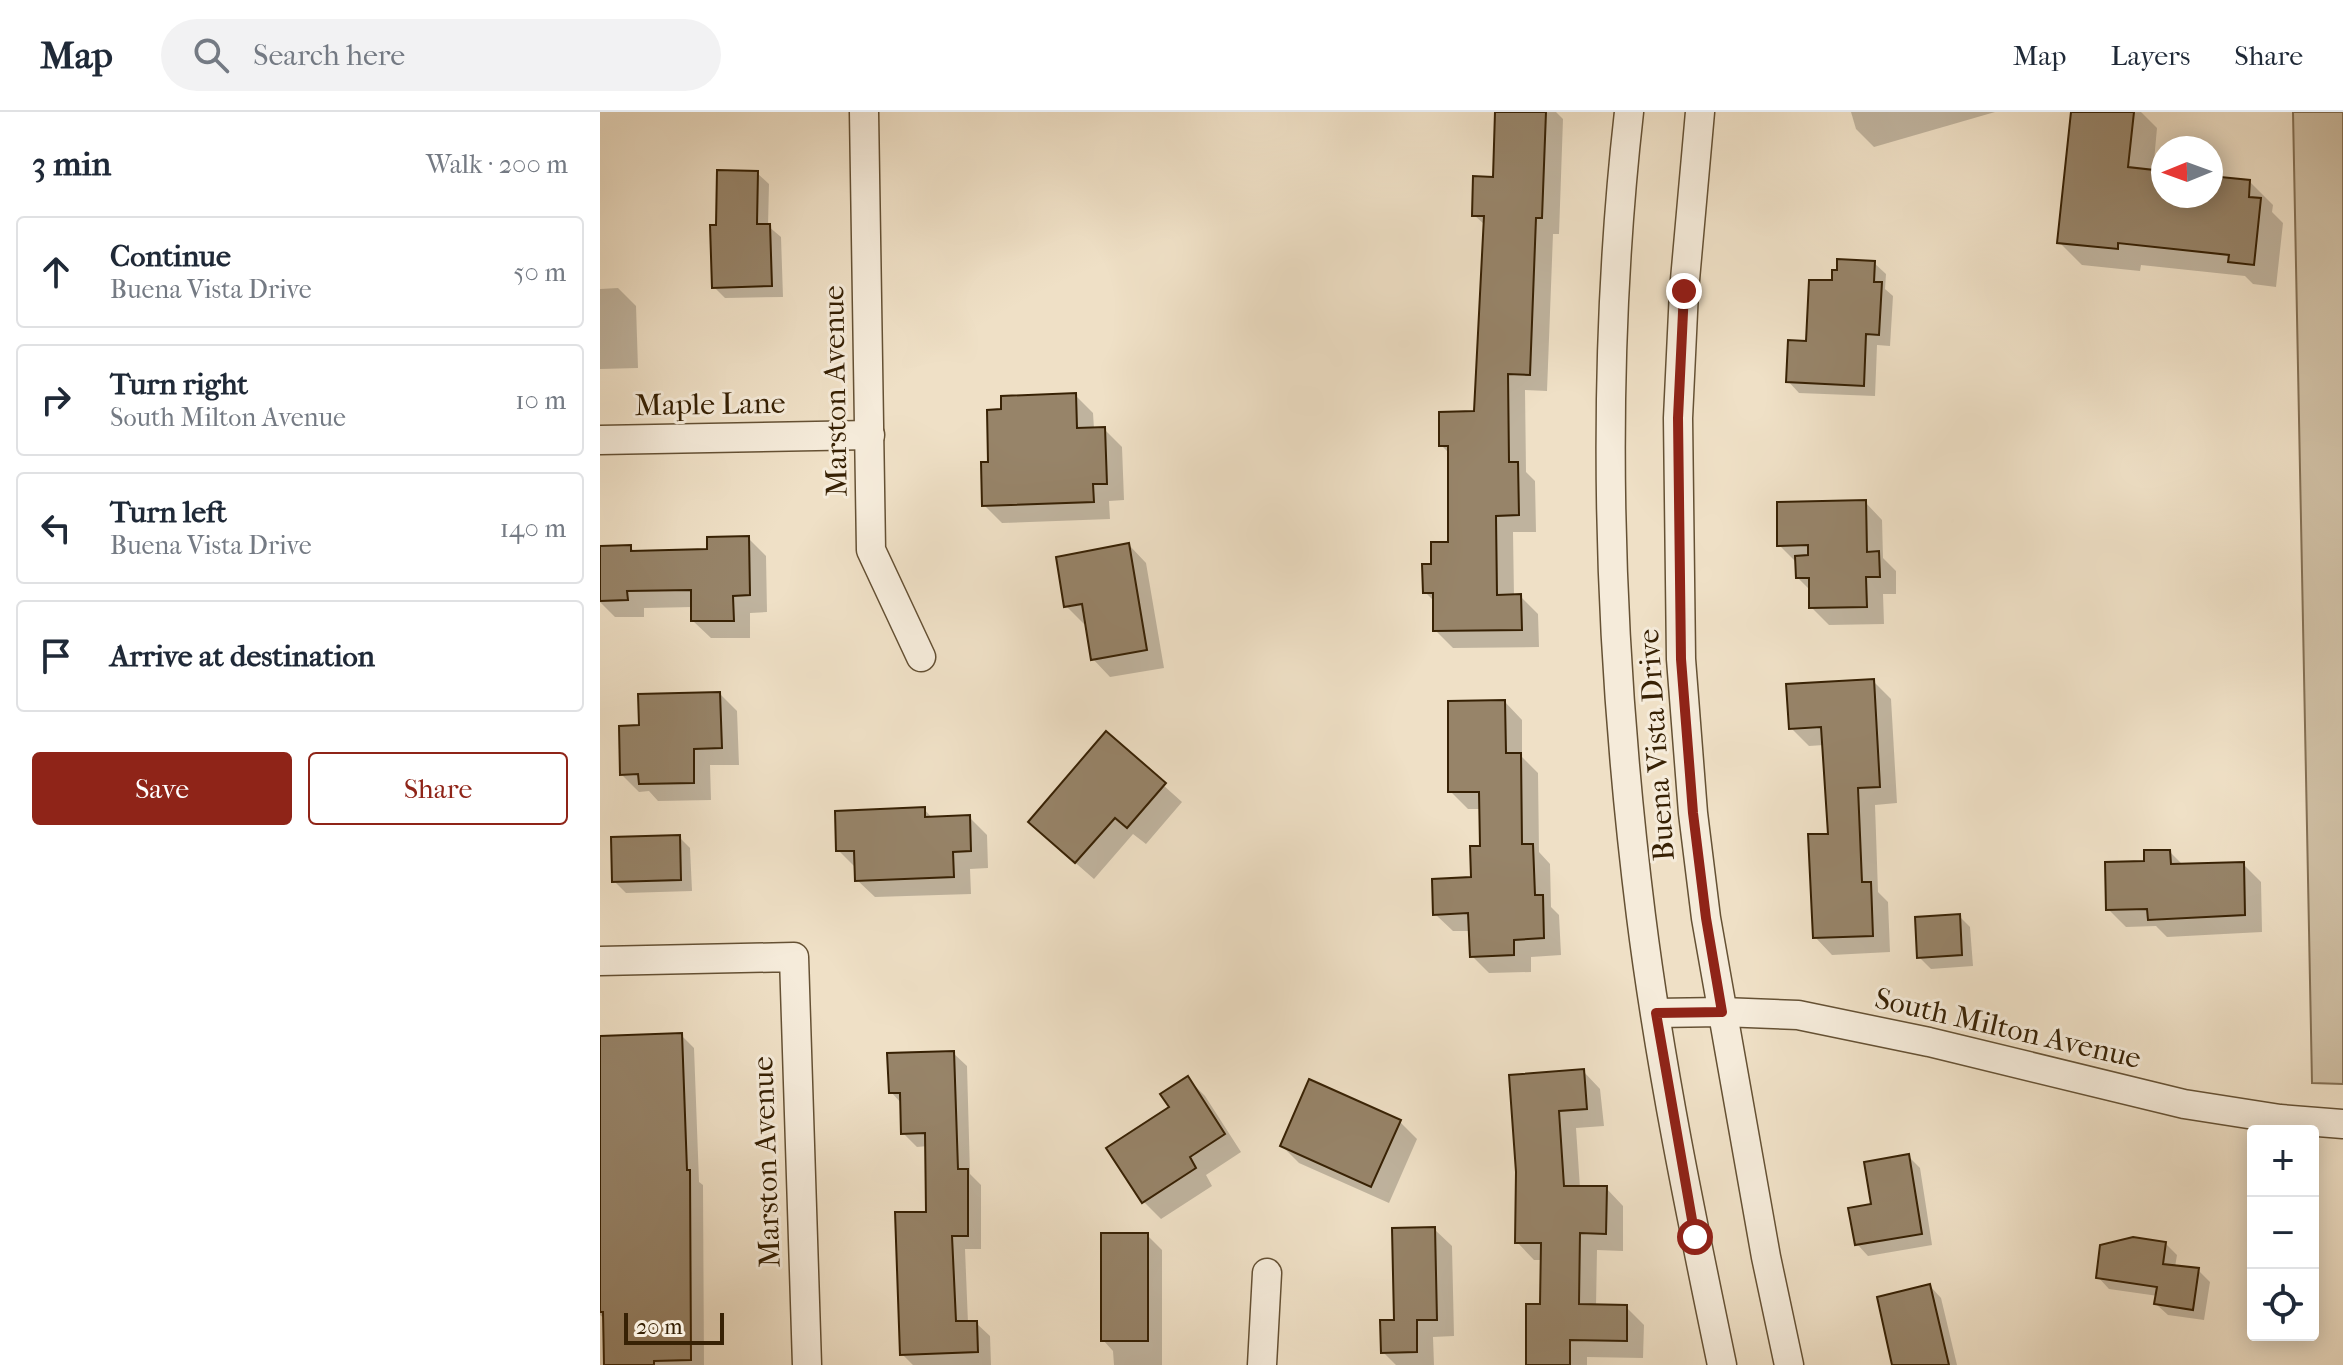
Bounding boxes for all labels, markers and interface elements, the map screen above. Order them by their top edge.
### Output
search box [161,19,721,91]
text: Map [40,33,113,78]
icon: search [189,33,233,77]
text: Search here [253,38,405,73]
text: Map [2013,39,2066,72]
text: Layers [2110,39,2190,72]
text: Share [2234,39,2303,72]
north arrow [2151,136,2223,208]
text: 3 min [32,144,111,184]
text: Walk · 200 m [426,149,568,180]
text: Continue [110,239,231,274]
icon: ahead [34,250,78,294]
text: 50 m [513,257,566,288]
route end [1666,273,1702,309]
text: Buena Vista Drive [110,274,312,305]
street label: Marston Avenue [816,285,855,497]
text: Turn right [110,367,248,402]
icon: right [34,378,78,422]
text: 10 m [515,385,566,416]
street label: Maple Lane [634,386,786,423]
text: South Milton Avenue [110,402,346,433]
text: Turn left [110,495,227,530]
icon: left [34,506,78,550]
text: 140 m [500,513,566,544]
text: Buena Vista Drive [110,530,312,561]
street label: Buena Vista Drive [1631,628,1682,862]
icon: arrive [34,634,78,678]
text: Arrive at destination [110,639,375,674]
button: Save [32,752,292,825]
button: Share [308,752,568,825]
street label: South Milton Avenue [1871,981,2145,1076]
street label: Marston Avenue [745,1056,788,1268]
map controls [2247,1125,2319,1341]
button: + [2247,1125,2319,1197]
button: − [2247,1197,2319,1269]
route start [1677,1219,1713,1255]
button: locate [2247,1269,2319,1341]
scale bar [624,1309,724,1345]
text: 20 m [636,1314,682,1340]

